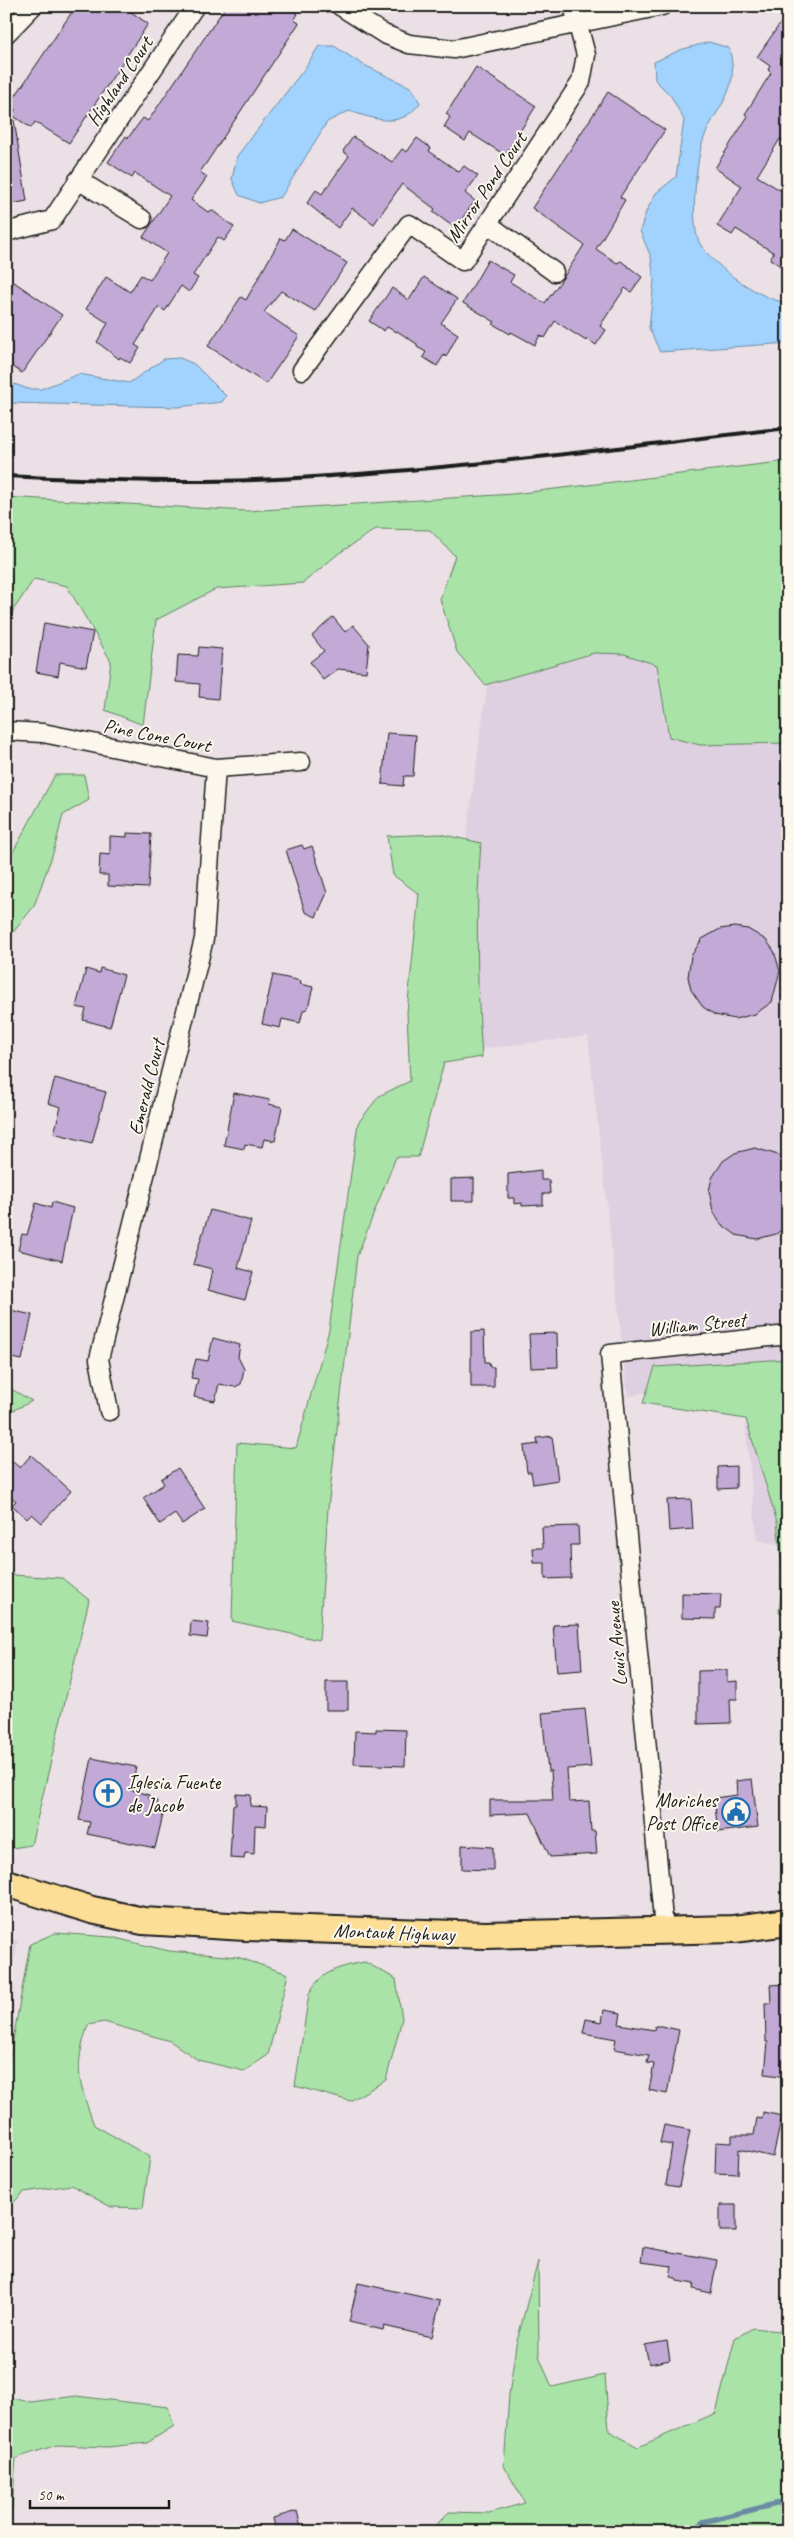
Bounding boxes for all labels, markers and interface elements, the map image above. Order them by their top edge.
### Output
street label: Highland Court [80,30,160,131]
street label: Mirror Pond Court [440,126,534,247]
street label: Pine Cone Court [101,713,215,759]
street label: Emerald Court [123,1034,171,1137]
street label: William Street [647,1307,750,1342]
street label: Louis Avenue [600,1599,633,1687]
place label: Iglesia Fuente de Jacob [127,1770,222,1818]
church icon: Iglesia Fuente de Jacob [93,1778,123,1808]
place label: Moriches Post Office [646,1788,719,1836]
public building icon: Moriches Post Office [721,1797,751,1827]
street label: Montauk Highway [333,1918,457,1947]
scale bar [30,2478,169,2510]
text: 50 m [38,2486,65,2505]

